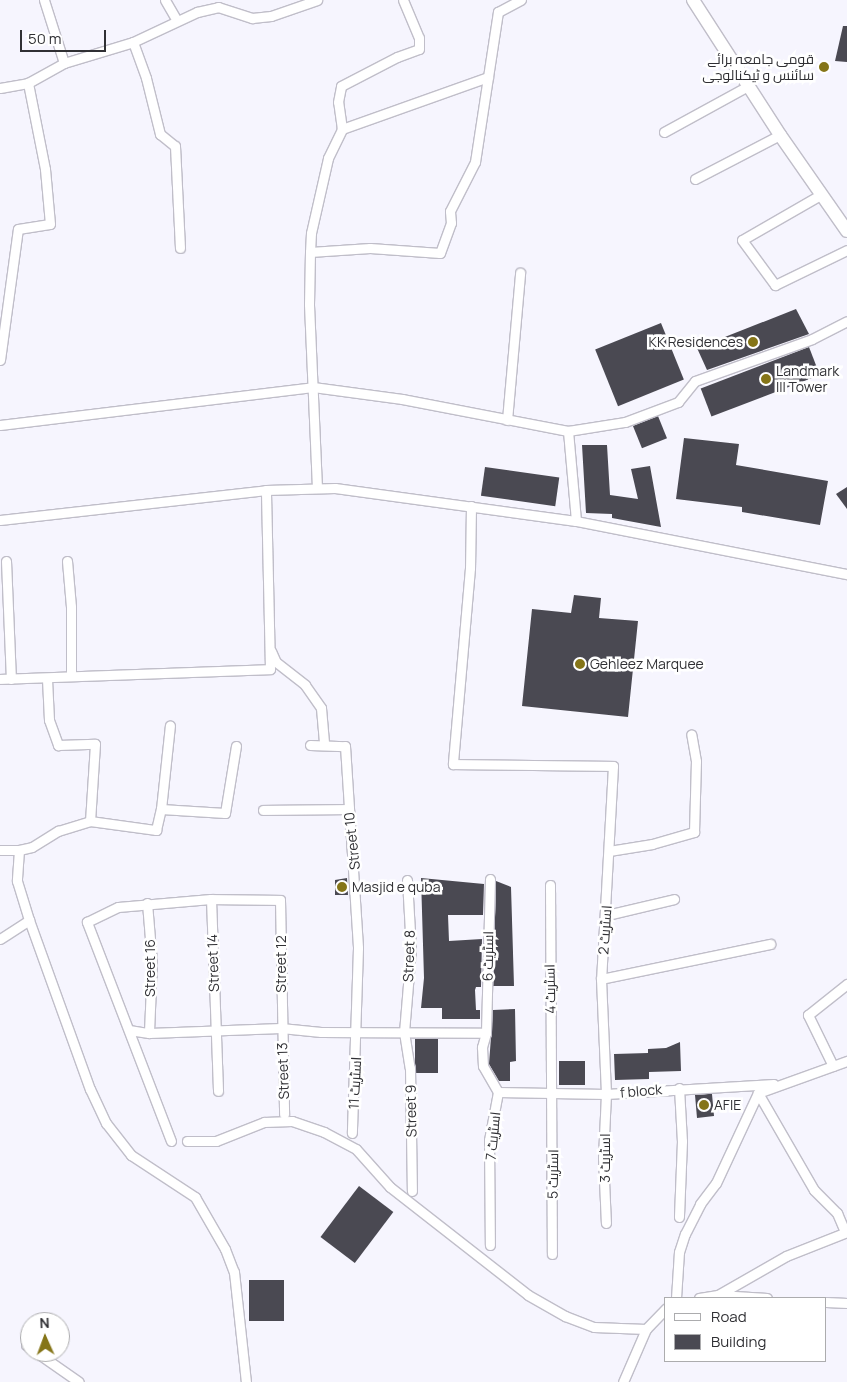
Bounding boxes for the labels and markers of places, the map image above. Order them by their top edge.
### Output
place label: قومی جامعہ برائے سائنس و ٹیکنالوجی [702,51,814,84]
marker: قومی جامعہ برائے سائنس و ٹیکنالوجی [818,61,830,73]
place label: KK Residences [648,334,743,350]
marker: KK Residences [747,336,759,348]
place label: Landmark III Tower [776,363,839,396]
marker: Landmark III Tower [760,373,772,385]
place label: Gehleez Marquee [590,656,704,672]
marker: Gehleez Marquee [574,658,586,670]
place label: Masjid e quba [352,879,440,895]
marker: Masjid e quba [336,881,348,893]
place label: AFIE [714,1097,741,1113]
marker: AFIE [698,1099,710,1111]

